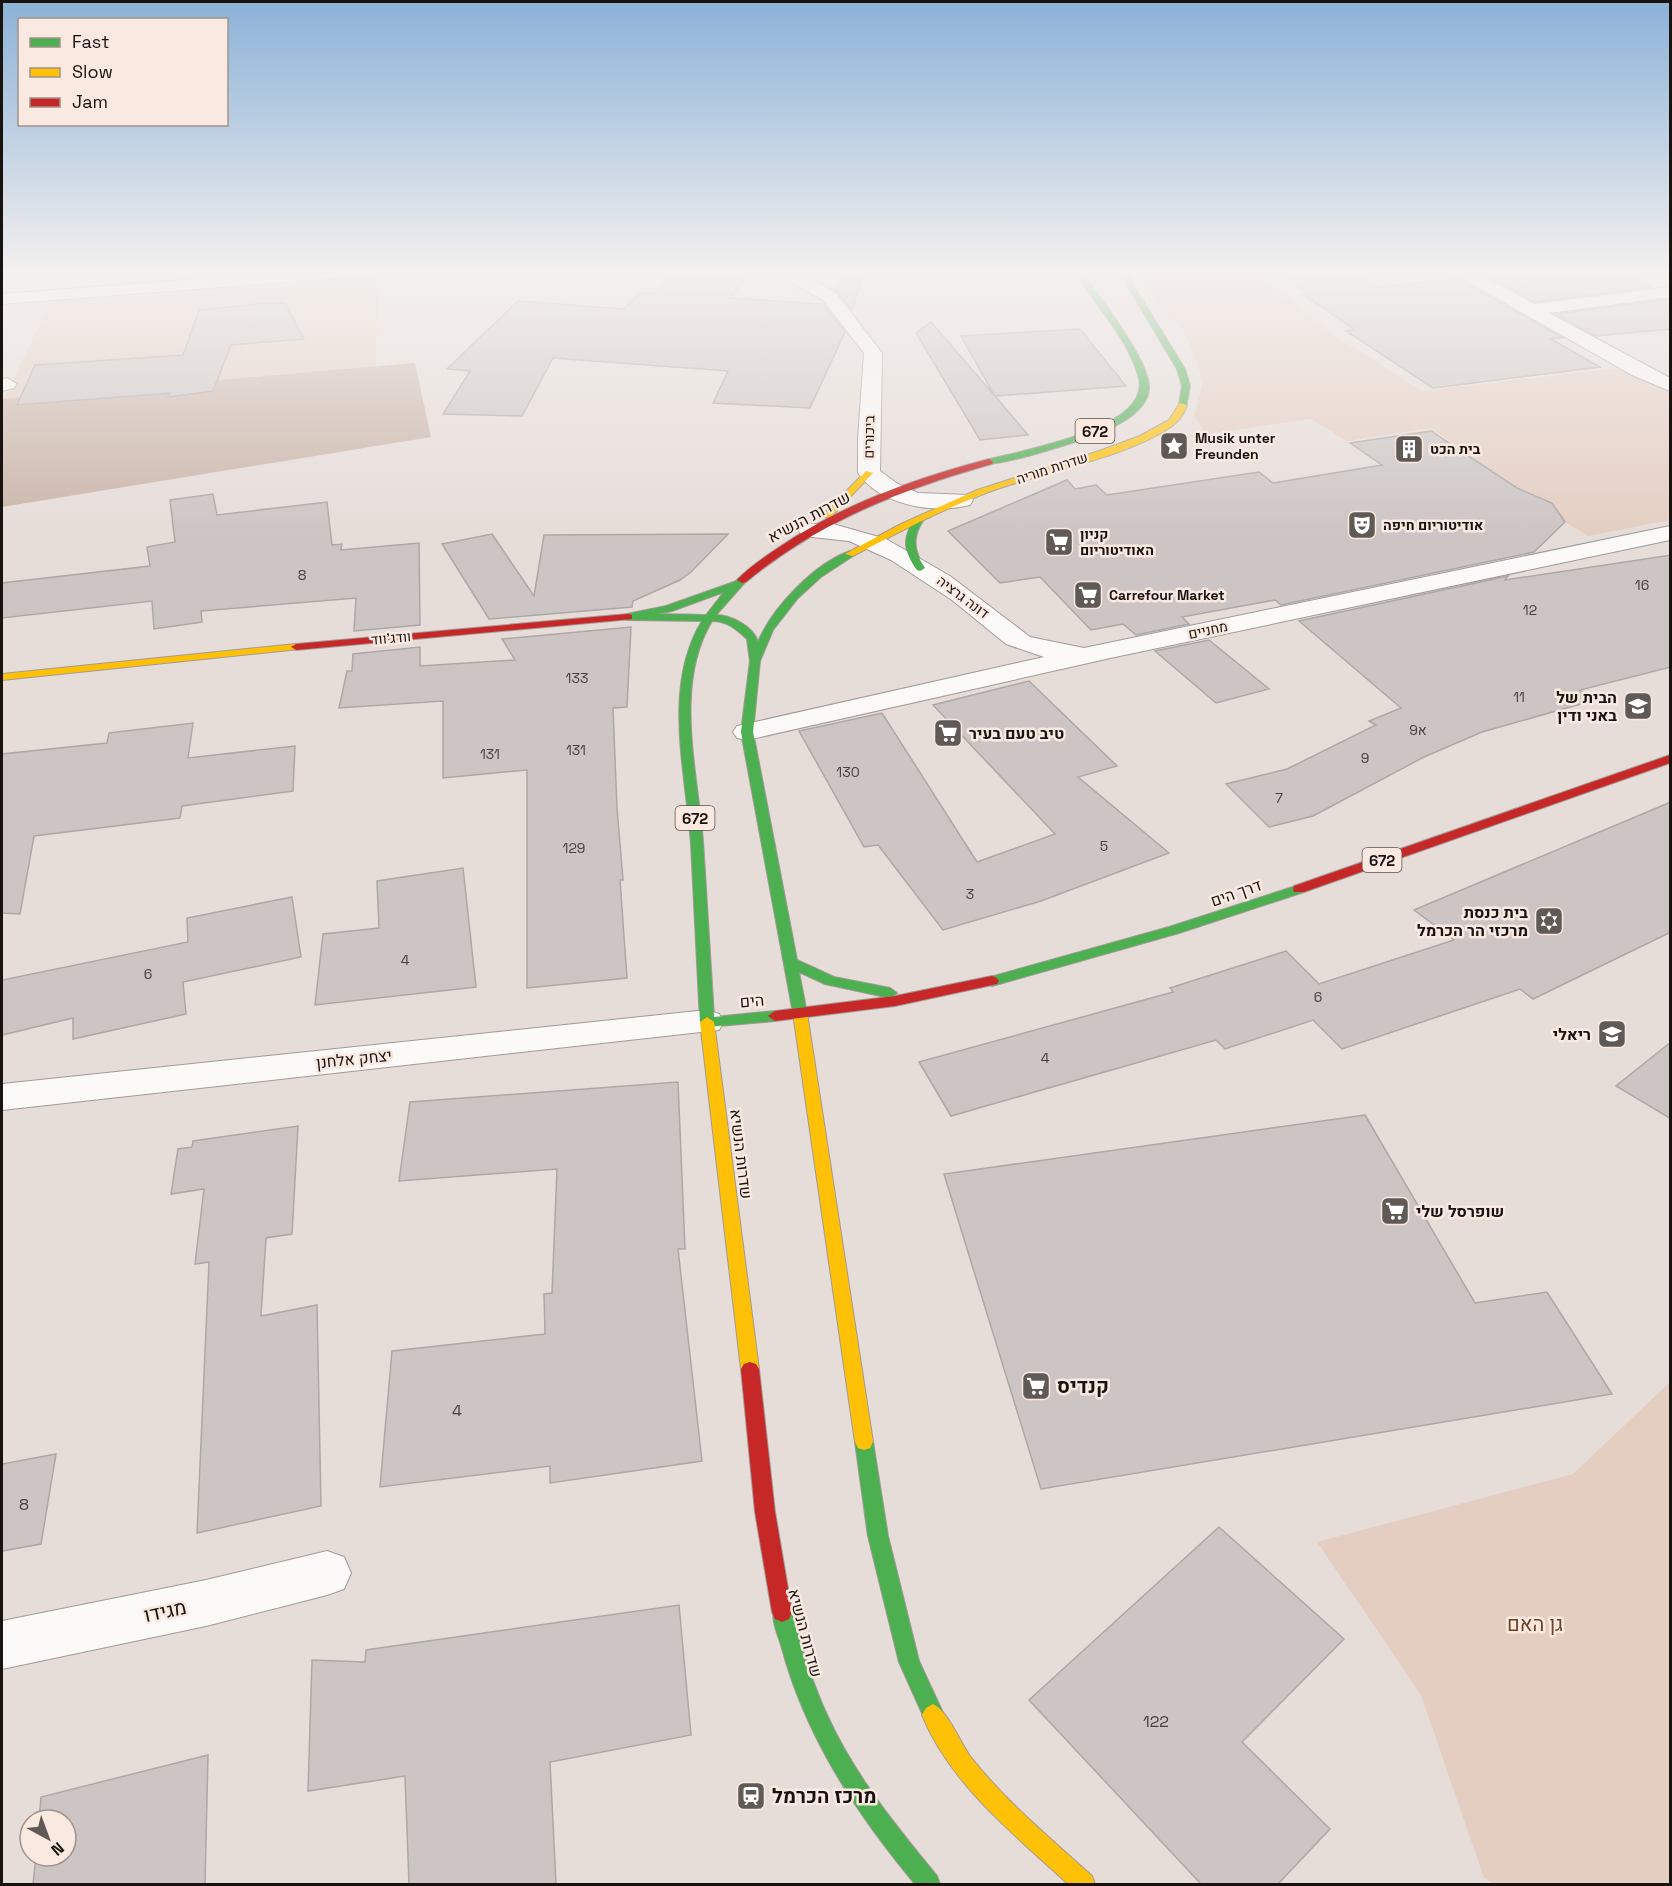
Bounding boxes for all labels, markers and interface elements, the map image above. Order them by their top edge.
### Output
legend [18,18,228,126]
text: Fast [72,30,109,53]
text: Slow [72,60,113,83]
text: Jam [72,90,108,113]
street label: ביכורים [860,415,878,459]
road number: 672 [1076,419,1114,443]
place label: Musik unter Freunden [1195,429,1276,463]
place icon: Musik unter Freunden [1158,430,1190,462]
building icon: בית הכט [1393,433,1425,465]
place label: בית הכט [1430,440,1481,458]
street label: שדרות מוריה [1014,448,1090,488]
street label: שדרות הנשיא [764,486,854,548]
theatre icon: אודיטוריום חיפה [1346,509,1378,541]
place label: אודיטוריום חיפה [1383,516,1483,534]
place label: קניון האודיטוריום [1080,525,1154,559]
supermarket icon: קניון האודיטוריום [1043,526,1075,558]
house number: 8 [298,566,307,584]
street label: דונה גרציה [933,572,993,622]
house number: 16 [1635,576,1649,594]
supermarket icon: Carrefour Market [1072,579,1104,611]
place label: Carrefour Market [1109,586,1225,604]
house number: 12 [1523,601,1537,619]
street label: מחניים [1187,617,1229,643]
street label: וודג'ווד [370,627,412,649]
house number: 133 [566,669,588,687]
place label: הבית של באני ודין [1556,687,1617,726]
house number: 11 [1513,688,1525,706]
school or university icon: הבית של באני ודין [1622,690,1654,722]
supermarket icon: טיב טעם בעיר [932,717,964,749]
house number: 9א [1409,721,1427,739]
place label: טיב טעם בעיר [969,723,1064,744]
house number: 131 [566,741,586,759]
house number: 131 [480,745,500,763]
house number: 9 [1361,749,1369,767]
house number: 130 [836,763,860,781]
house number: 7 [1275,789,1283,807]
road number: 672 [676,806,714,830]
house number: 5 [1100,837,1108,855]
house number: 129 [563,839,585,857]
road number: 672 [1362,848,1402,872]
street label: דרך הים [1208,875,1264,911]
house number: 3 [966,885,974,903]
place label: בית כנסת מרכזי הר הכרמל [1417,902,1528,941]
synagogue icon: בית כנסת מרכזי הר הכרמל [1533,905,1565,937]
house number: 4 [401,951,410,969]
house number: 6 [144,965,152,983]
house number: 6 [1314,988,1322,1006]
street label: הים [739,989,765,1013]
school or university icon: ריאלי [1596,1018,1628,1050]
place label: ריאלי [1553,1024,1591,1045]
street label: יצחק אלחנן [315,1045,393,1073]
house number: 4 [1041,1049,1050,1067]
street label: שדרות הנשיא [725,1108,757,1200]
supermarket icon: שופרסל שלי [1379,1195,1411,1227]
place label: שופרסל שלי [1416,1201,1504,1222]
supermarket icon: קנדיס [1020,1370,1052,1402]
place label: קנדיס [1057,1373,1109,1399]
house number: 4 [452,1400,462,1421]
house number: 8 [19,1494,29,1515]
street label: שדרות הנשיא [783,1586,827,1680]
street label: מגידו [141,1594,189,1628]
park label: גן האם [1507,1611,1563,1637]
house number: 122 [1143,1711,1169,1732]
station icon: מרכז הכרמל [735,1780,767,1812]
place label: מרכז הכרמל [772,1783,876,1809]
north arrow [18,1808,78,1868]
text: N [47,1837,68,1860]

